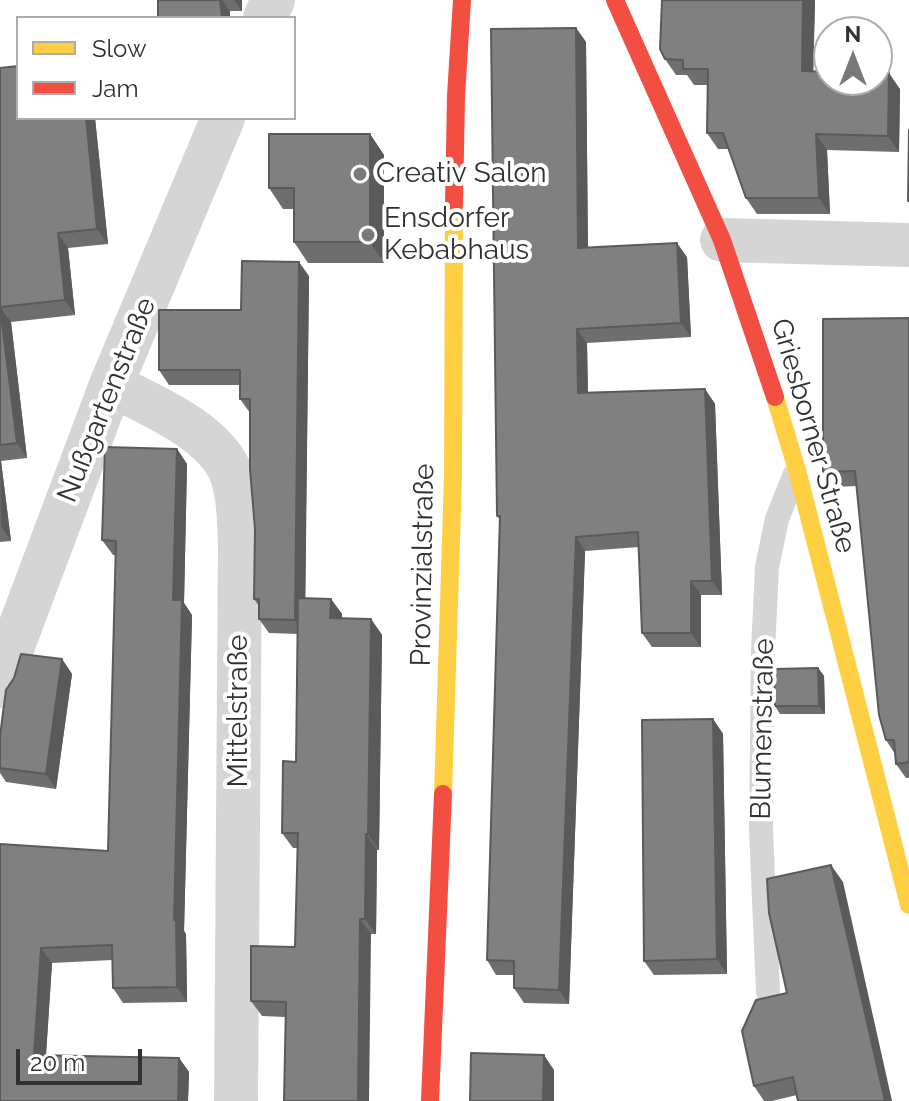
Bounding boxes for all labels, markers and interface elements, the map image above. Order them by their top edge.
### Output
legend [16,16,296,120]
north arrow [813,16,893,96]
text: N [845,21,861,47]
text: Slow [92,34,146,63]
text: Jam [92,74,138,103]
place label: Creativ Salon [376,157,547,191]
marker: Creativ Salon [351,165,369,183]
place label: Ensdorfer Kebabhaus [384,202,529,268]
marker: Ensdorfer Kebabhaus [359,226,377,244]
street label: Nußgartenstraße [51,293,163,507]
street label: Griesborner Straße [763,315,863,557]
street label: Provinzialstraße [404,463,442,667]
street label: Mittelstraße [222,634,256,788]
street label: Blumenstraße [745,638,781,820]
scale bar [20,1033,146,1083]
text: 20 m [30,1048,85,1077]

